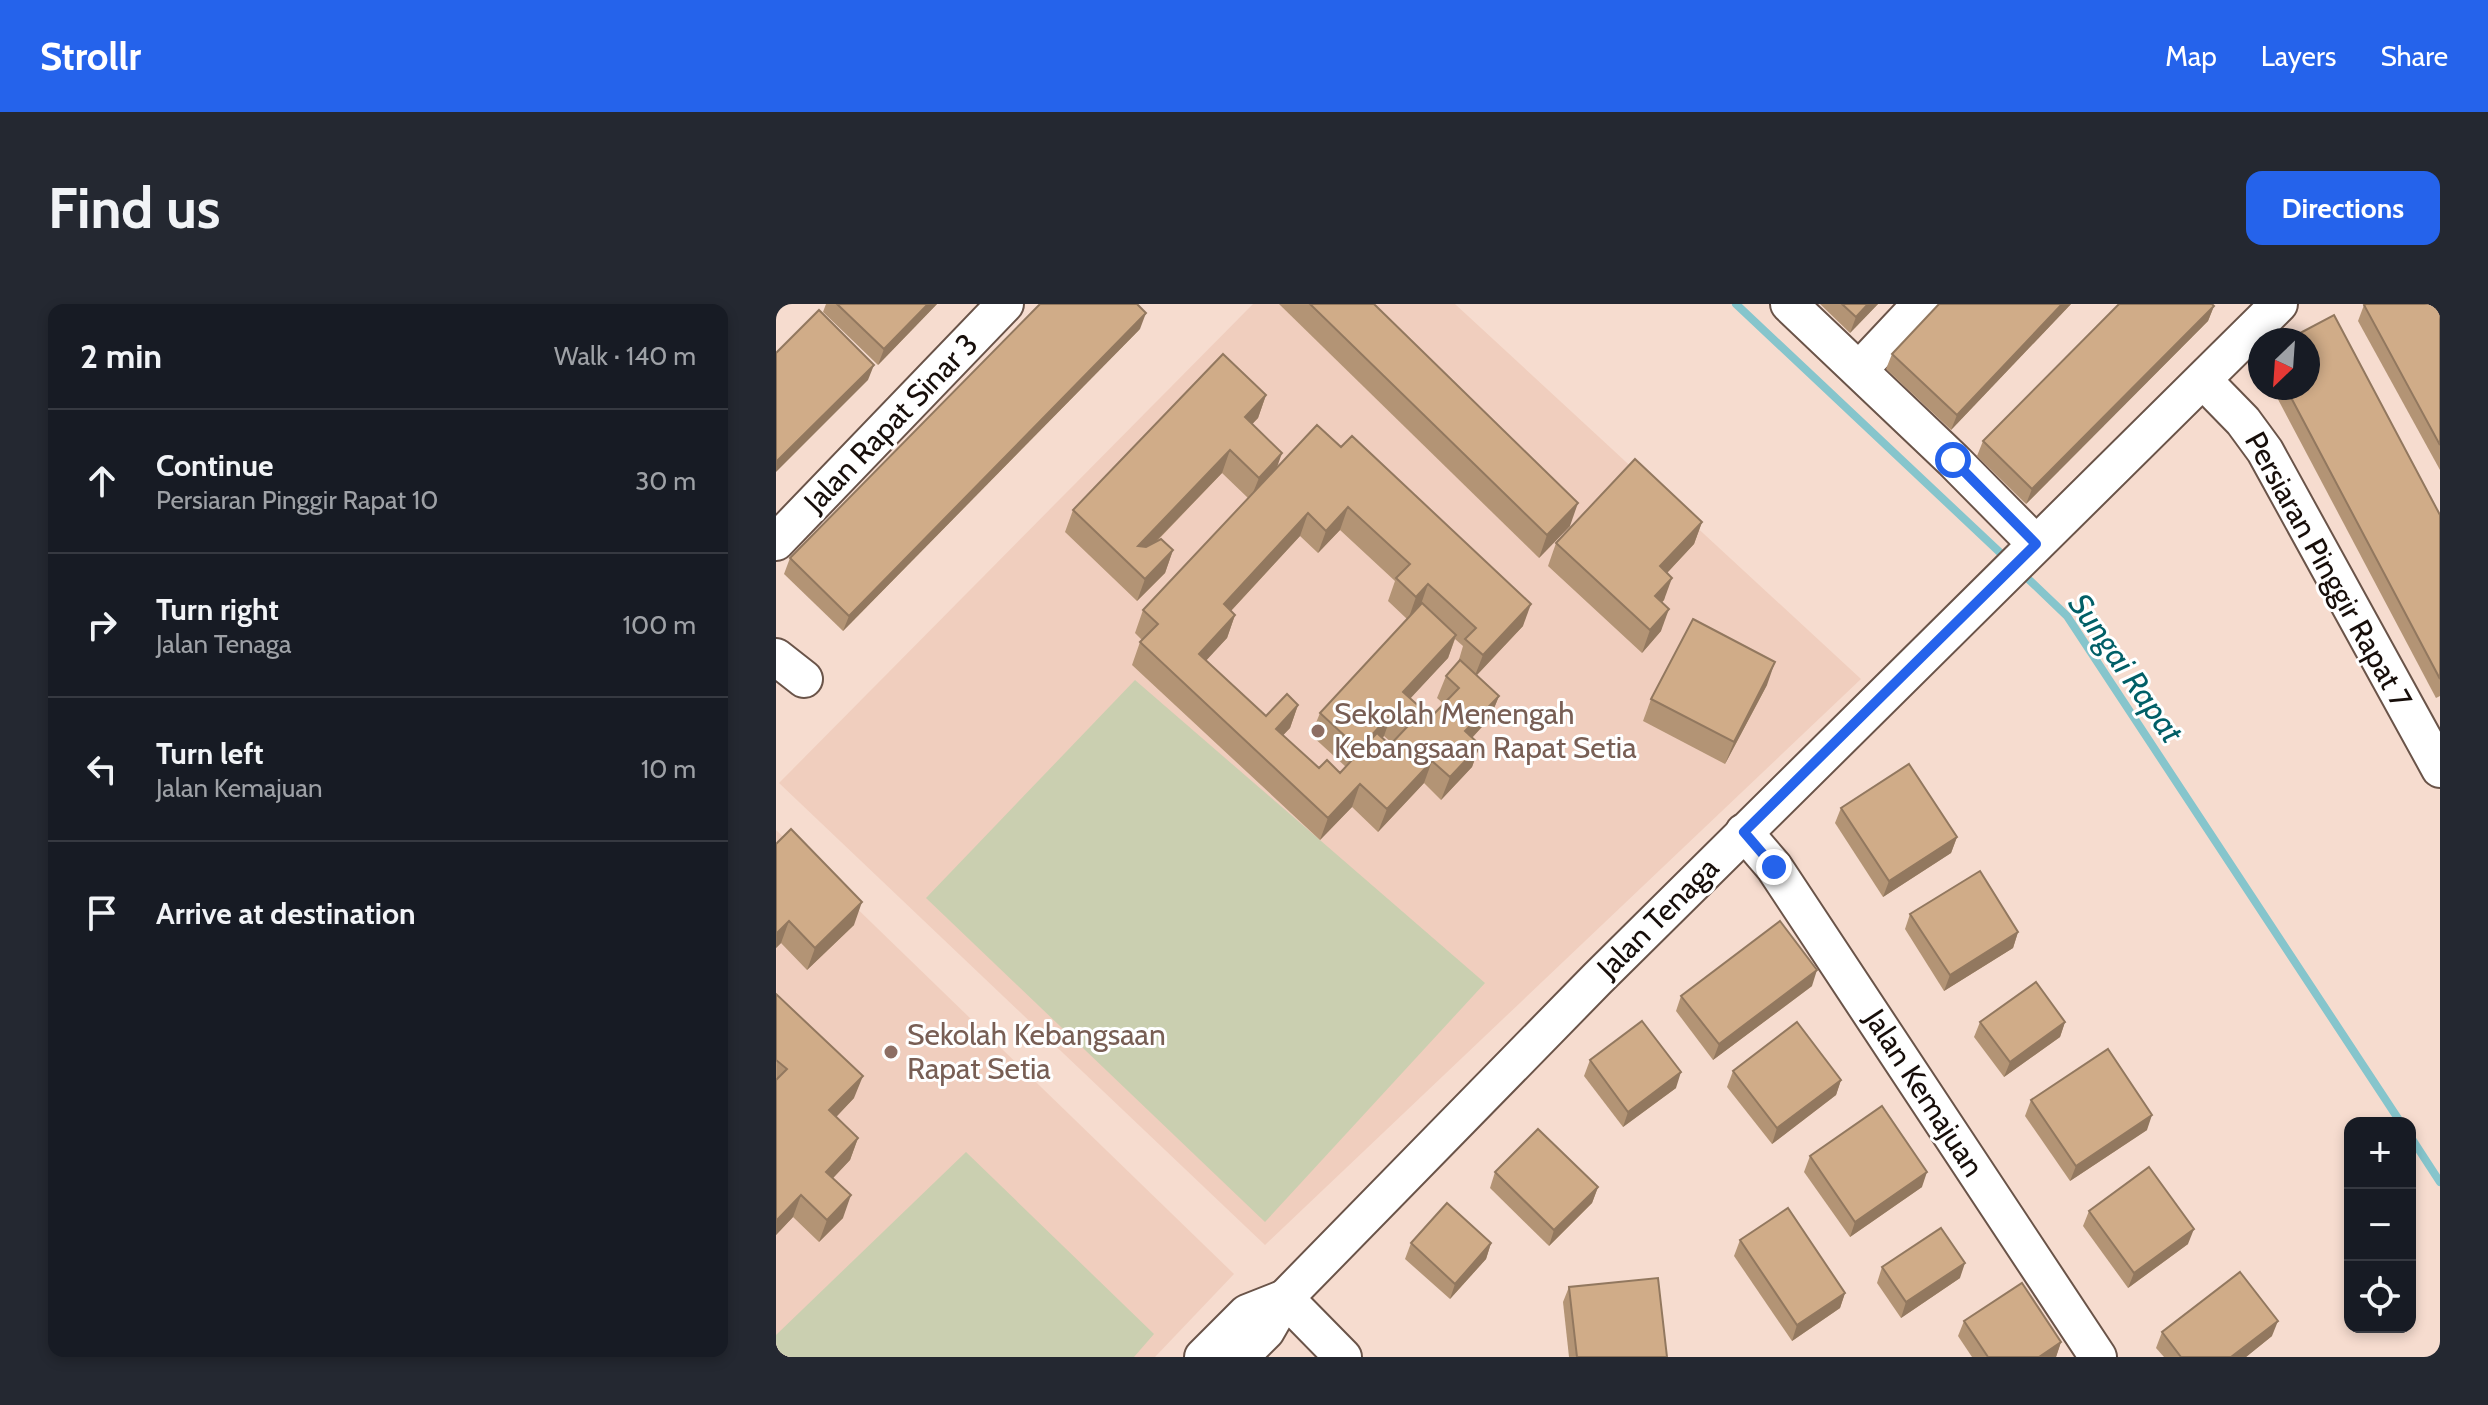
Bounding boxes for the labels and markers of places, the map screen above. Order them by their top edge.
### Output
place label: Sekolah Menengah Kebangsaan Rapat Setia [1334,695,1637,766]
marker: Sekolah Menengah Kebangsaan Rapat Setia [1309,722,1327,740]
place label: Sekolah Kebangsaan Rapat Setia [907,1016,1166,1087]
marker: Sekolah Kebangsaan Rapat Setia [882,1043,900,1061]

